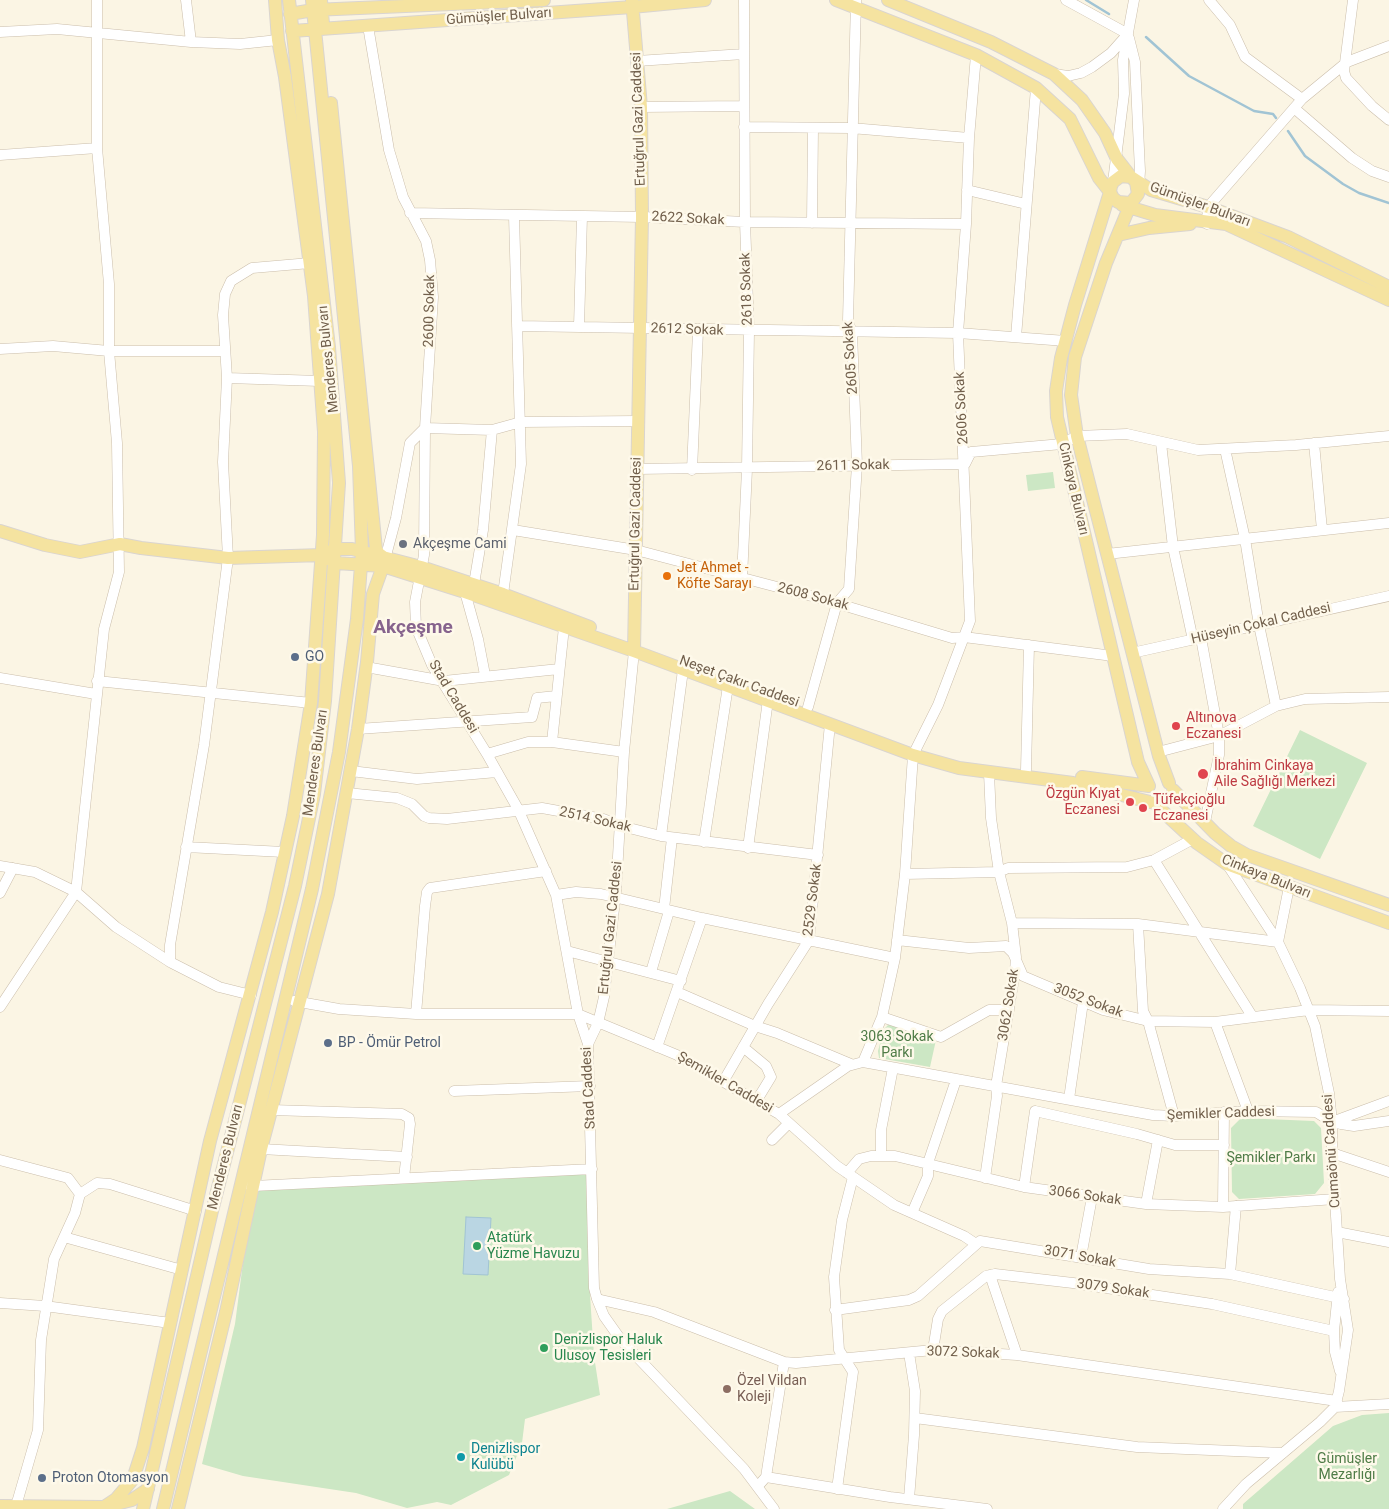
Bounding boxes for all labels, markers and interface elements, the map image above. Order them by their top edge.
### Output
street label: Gümüşler Bulvarı [446,5,552,29]
street label: Ertuğrul Gazi Caddesi [628,52,650,186]
street label: Gümüşler Bulvarı [1147,179,1253,231]
street label: 2622 Sokak [651,209,725,229]
street label: 2618 Sokak [737,252,757,326]
street label: 2600 Sokak [421,274,439,348]
street label: Menderes Bulvarı [315,305,343,413]
street label: 2612 Sokak [650,320,724,340]
street label: 2605 Sokak [840,321,862,395]
street label: 2606 Sokak [952,371,972,445]
street label: Cinkaya Bulvarı [1054,441,1092,537]
street label: Ertuğrul Gazi Caddesi [626,457,646,591]
street label: 2611 Sokak [816,457,890,475]
place label: Akçeşme Cami [413,536,507,552]
marker: Akçeşme Cami [397,538,409,550]
place label: Jet Ahmet - Köfte Sarayı [677,560,752,592]
marker: Jet Ahmet - Köfte Sarayı [661,570,673,582]
street label: 2608 Sokak [776,579,850,615]
street label: Hüseyin Çokal Caddesi [1190,600,1332,648]
district label: Akçeşme [373,617,453,639]
place label: GO [305,649,324,665]
marker: GO [289,651,301,663]
street label: Neşet Çakır Caddesi [677,653,801,711]
street label: Stad Caddesi [425,657,481,737]
street label: Menderes Bulvarı [300,708,332,818]
place label: Altınova Eczanesi [1186,710,1242,742]
marker: Altınova Eczanesi [1170,720,1182,732]
place label: İbrahim Cinkaya Aile Sağlığı Merkezi [1214,758,1335,790]
marker: İbrahim Cinkaya Aile Sağlığı Merkezi [1196,767,1210,781]
place label: Özgün Kıyat Eczanesi [1046,786,1120,819]
place label: Tüfekçioğlu Eczanesi [1153,792,1225,824]
marker: Özgün Kıyat Eczanesi [1124,796,1136,808]
marker: Tüfekçioğlu Eczanesi [1137,802,1149,814]
street label: 2514 Sokak [558,804,632,836]
street label: Cinkaya Bulvarı [1219,851,1313,903]
street label: Ertuğrul Gazi Caddesi [596,860,626,996]
street label: 2529 Sokak [800,863,826,937]
street label: 3062 Sokak [995,968,1023,1042]
street label: 3052 Sokak [1051,980,1125,1022]
park label: 3063 Sokak Parkı [860,1029,934,1062]
place label: BP - Ömür Petrol [338,1035,441,1051]
marker: BP - Ömür Petrol [322,1037,334,1049]
street label: Stad Caddesi [578,1046,600,1130]
street label: Şemikler Caddesi [674,1049,776,1117]
street label: Cumaönü Caddesi [1320,1093,1344,1209]
street label: Menderes Bulvarı [205,1103,247,1211]
street label: Şemikler Caddesi [1167,1104,1275,1124]
park label: Şemikler Parkı [1226,1150,1316,1166]
street label: 3066 Sokak [1048,1183,1122,1209]
place label: Atatürk Yüzme Havuzu [487,1230,580,1262]
marker: Atatürk Yüzme Havuzu [471,1240,483,1252]
street label: 3071 Sokak [1043,1242,1117,1272]
street label: 3079 Sokak [1076,1276,1150,1302]
place label: Denizlispor Haluk Ulusoy Tesisleri [554,1332,663,1364]
marker: Denizlispor Haluk Ulusoy Tesisleri [538,1342,550,1354]
street label: 3072 Sokak [926,1343,1000,1363]
place label: Özel Vildan Koleji [737,1373,807,1405]
marker: Özel Vildan Koleji [721,1383,733,1395]
place label: Denizlispor Kulübü [471,1441,540,1474]
marker: Denizlispor Kulübü [455,1451,467,1463]
park label: Gümüşler Mezarlığı [1317,1451,1377,1484]
place label: Proton Otomasyon [52,1470,168,1486]
marker: Proton Otomasyon [36,1472,48,1484]

